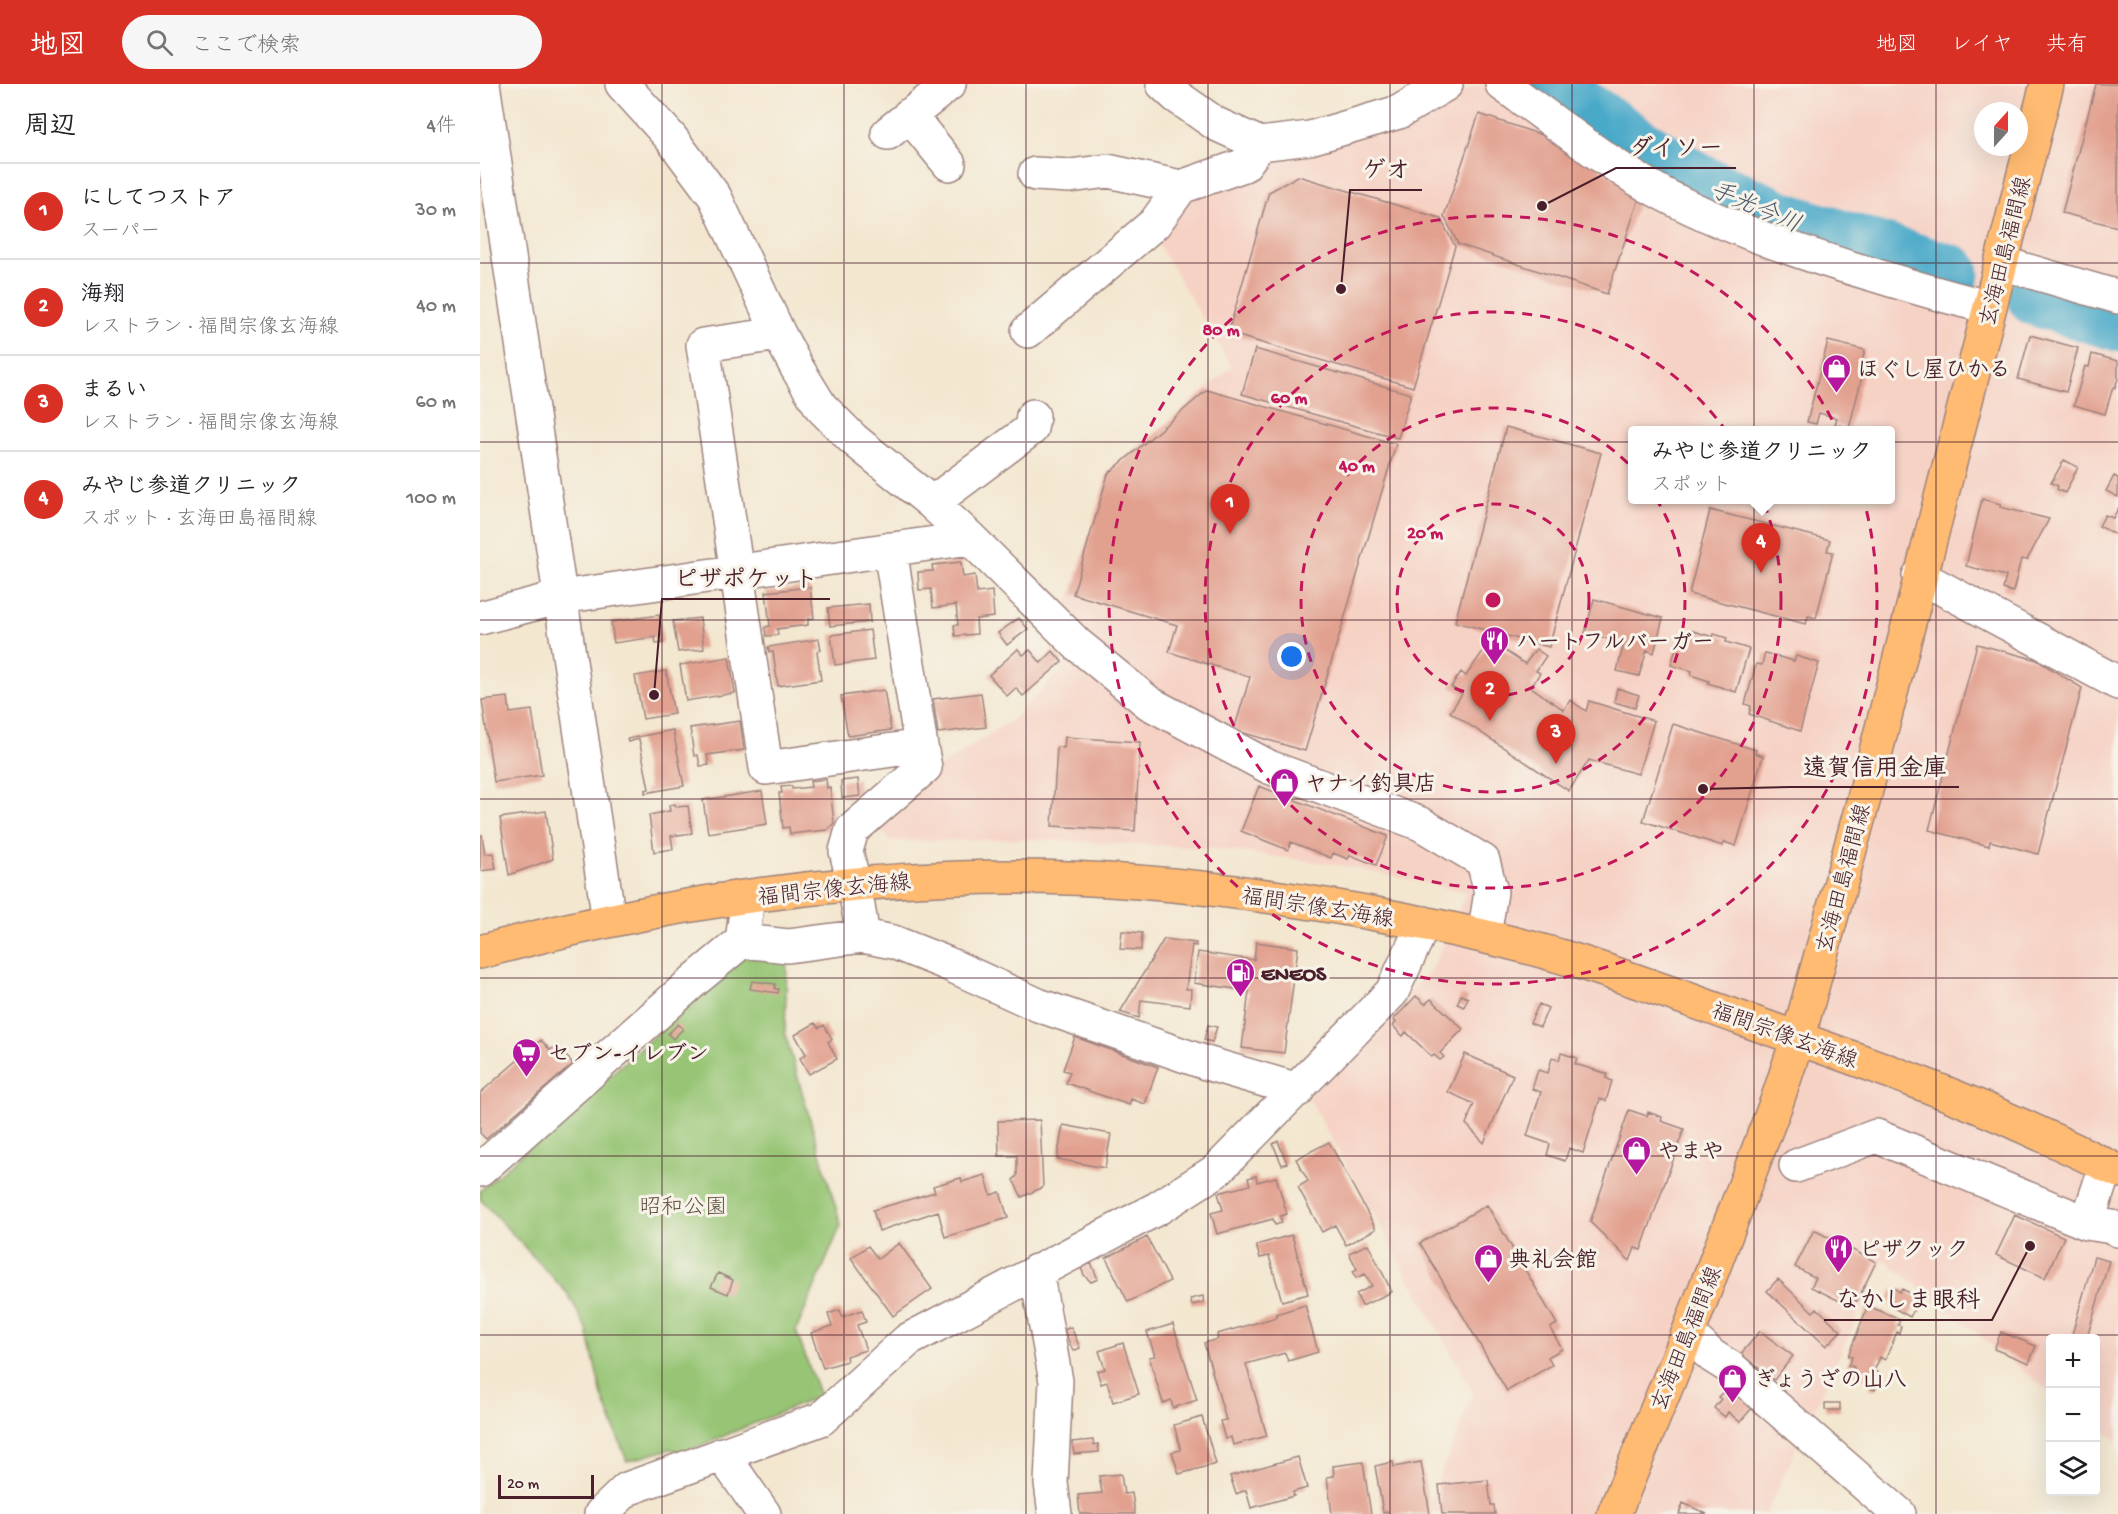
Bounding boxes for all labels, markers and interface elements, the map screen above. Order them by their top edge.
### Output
search box [122,15,542,69]
icon: search [143,26,176,59]
text: 地図 [30,31,86,64]
text: ここで検索 [191,34,301,60]
text: 地図 [1876,34,1918,59]
text: レイヤ [1951,34,2013,59]
text: 共有 [2046,34,2088,59]
north arrow [1974,102,2028,156]
text: 周辺 [24,113,76,144]
text: 4件 [427,116,456,139]
callout: ダイソー [1616,126,1736,168]
text: ダイソー [1629,135,1723,165]
callout: ゲオ [1350,148,1422,190]
text: ゲオ [1362,158,1410,187]
street label: 玄海田島福間線 [1976,174,2039,330]
water label: 手光今川 [1705,176,1805,241]
text: にしてつストア [81,187,236,213]
text: 1 [39,200,48,223]
text: 30 m [415,200,456,223]
text: スーパー [81,221,160,244]
text: 海翔 [81,283,125,309]
text: 2 [39,296,48,319]
text: 40 m [416,296,456,319]
text: レストラン · 福間宗像玄海線 [81,317,338,340]
text: 80 m [1202,321,1240,342]
shop icon: ほぐし屋ひかる [1820,352,1852,394]
place label: ほぐし屋ひかる [1857,358,2011,385]
text: まるい [81,379,147,405]
text: 60 m [1271,389,1307,410]
text: 3 [38,392,49,415]
text: 60 m [416,392,456,415]
text: レストラン · 福間宗像玄海線 [81,413,338,436]
popup [1628,426,1895,504]
text: みやじ参道クリニック [1651,441,1872,467]
text: 40 m [1338,457,1375,478]
text: みやじ参道クリニック [81,475,301,501]
text: スポット [1651,475,1731,498]
pin: 1 [1210,484,1250,534]
text: 4 [39,488,48,511]
text: 100 m [406,488,456,511]
text: スポット · 玄海田島福間線 [81,509,317,532]
text: 20 m [1407,524,1443,545]
pin: 4 [1742,524,1780,573]
callout: ピザポケット [662,557,830,599]
text: ピザポケット [674,567,818,596]
centre of rings [1483,590,1503,610]
restaurant icon: ハートフルバーガー [1479,624,1511,666]
place label: ハートフルバーガー [1516,631,1714,657]
your location [1277,642,1306,671]
pin: 2 [1470,672,1510,721]
pin: 3 [1536,714,1576,764]
callout: 遠賀信用金庫 [1791,745,1959,787]
text: 遠賀信用金庫 [1803,755,1947,785]
shop icon: ヤナイ釣具店 [1268,766,1300,808]
place label: ヤナイ釣具店 [1305,772,1437,799]
street label: 玄海田島福間線 [1812,801,1878,957]
street label: 福間宗像玄海線 [756,870,912,913]
street label: 福間宗像玄海線 [1239,884,1396,935]
fuel station icon: ENEOS [1224,956,1256,998]
place label: ENEOS [1261,963,1327,989]
street label: 福間宗像玄海線 [1707,998,1861,1076]
supermarket icon: セブン-イレブン [511,1036,543,1078]
place label: セブン-イレブン [548,1042,709,1069]
shop icon: やまや [1621,1134,1653,1176]
place label: やまや [1658,1141,1724,1167]
park label: 昭和公園 [639,1195,727,1222]
restaurant icon: ピザクック [1822,1232,1854,1274]
place label: ピザクック [1859,1239,1969,1265]
shop icon: 典礼会館 [1472,1242,1504,1284]
place label: 典礼会館 [1509,1247,1597,1275]
street label: 玄海田島福間線 [1647,1263,1730,1416]
callout: なかしま眼科 [1824,1278,1992,1320]
text: なかしま眼科 [1836,1287,1980,1317]
map controls [2046,1334,2100,1496]
button: + [2046,1334,2100,1388]
shop icon: ぎょうざの山八 [1717,1362,1749,1404]
place label: ぎょうざの山八 [1754,1368,1906,1395]
button: − [2046,1388,2100,1442]
button: layers [2046,1442,2100,1496]
scale bar [498,1472,594,1500]
text: 20 m [507,1476,539,1495]

